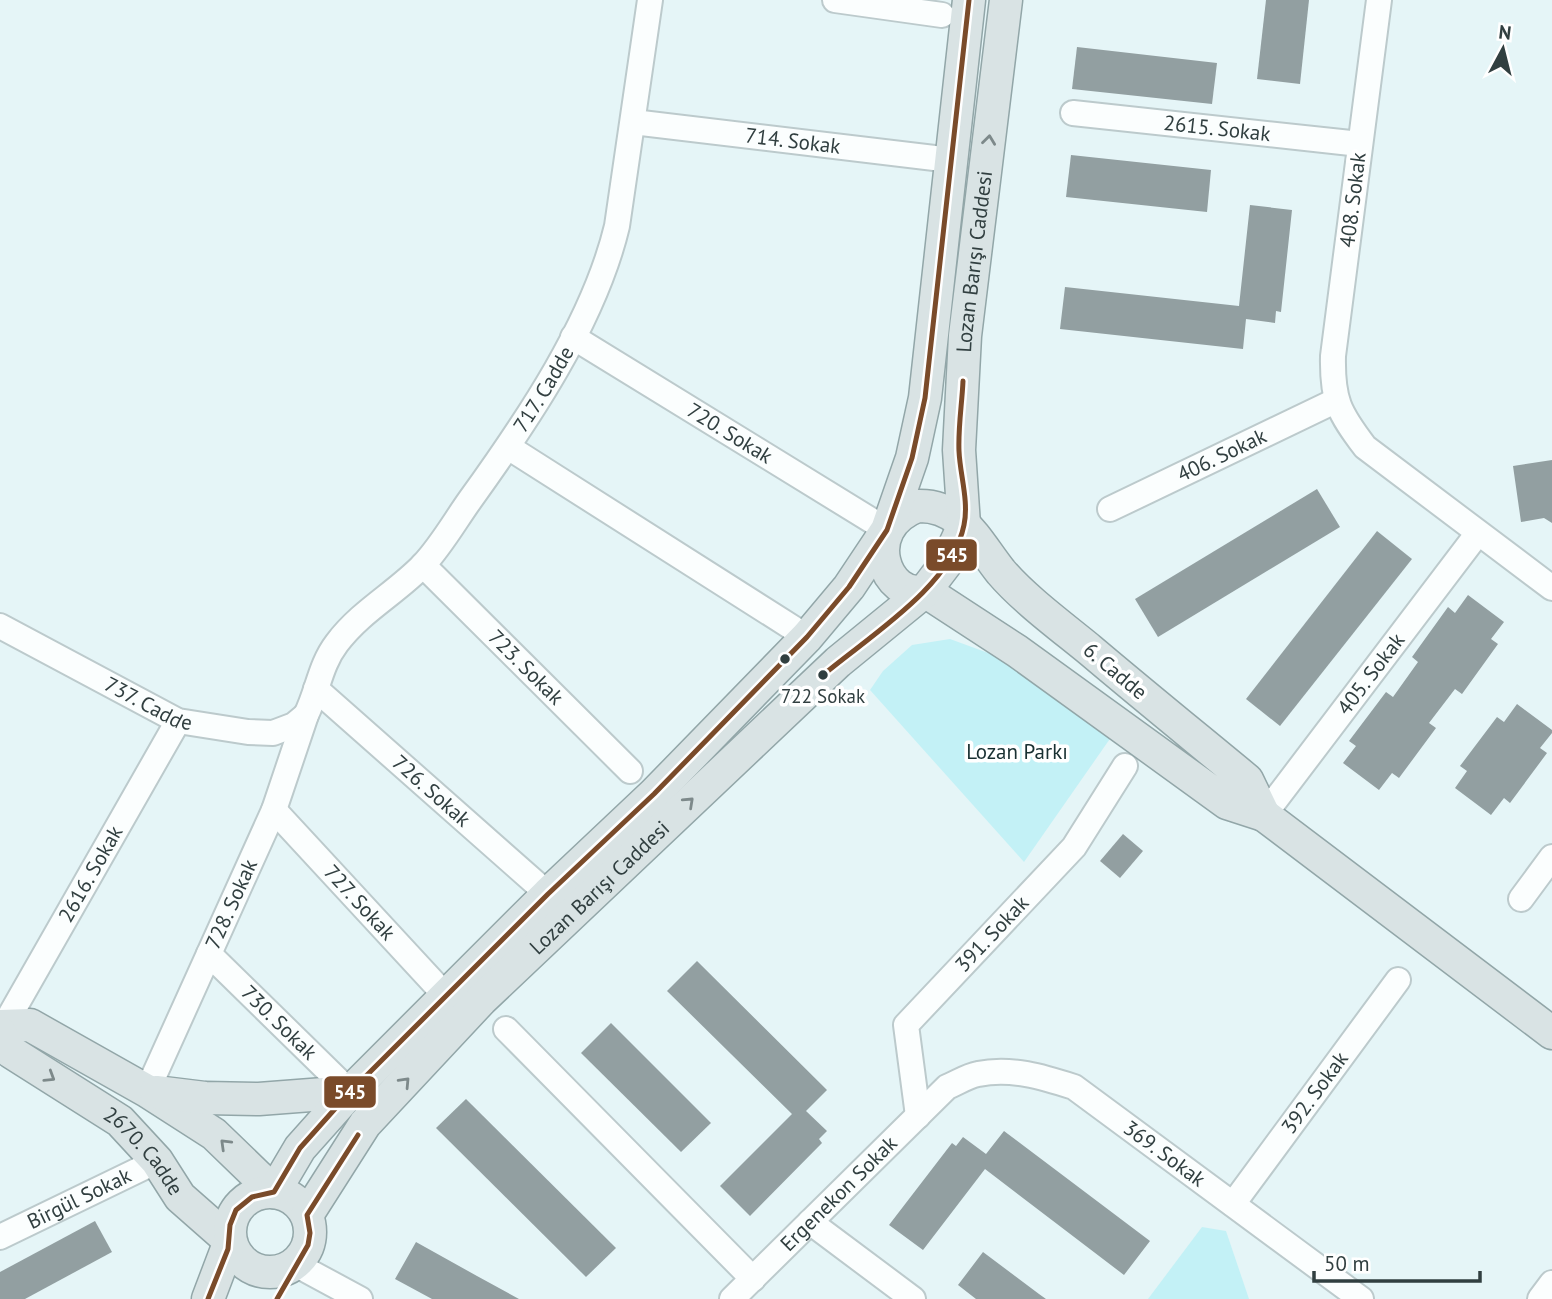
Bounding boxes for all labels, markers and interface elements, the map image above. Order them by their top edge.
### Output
north arrow [1468,14,1538,84]
text: N [1497,19,1513,45]
street label: 2615. Sokak [1162,109,1272,147]
street label: 714. Sokak [744,122,842,160]
one-way arrow [982,134,997,146]
street label: 408. Sokak [1333,151,1372,249]
street label: Lozan Barışı Caddesi [950,169,998,353]
street label: 717. Cadde [507,341,580,437]
street label: 720. Sokak [682,396,778,470]
street label: 406. Sokak [1173,422,1271,488]
line badge: 545 [925,538,978,572]
text: 545 [936,543,968,567]
street label: 723. Sokak [483,624,570,710]
street label: 405. Sokak [1331,627,1410,720]
street label: 6. Cadde [1078,636,1153,705]
unlabelled marker [778,652,792,666]
marker: 722 Sokak [816,668,830,682]
street label: 737. Cadde [100,670,194,736]
place label: 722 Sokak [781,684,865,708]
park label: Lozan Parkı [966,738,1068,765]
street label: 726. Sokak [387,749,477,832]
one-way arrow [681,798,694,811]
street label: Lozan Barışı Caddesi [524,815,675,960]
street label: 2616. Sokak [52,820,129,927]
street label: 728. Sokak [199,855,263,953]
street label: 727. Sokak [318,859,402,946]
street label: 391. Sokak [949,889,1034,978]
street label: 730. Sokak [236,979,323,1065]
street label: 392. Sokak [1275,1046,1354,1139]
one-way arrow [42,1068,55,1081]
line badge: 545 [323,1075,377,1109]
one-way arrow [396,1077,409,1090]
text: 545 [334,1080,366,1104]
street label: 2670. Cadde [99,1100,189,1200]
street label: 369. Sokak [1118,1114,1211,1193]
street label: Ergenekon Sokak [774,1130,903,1257]
one-way arrow [220,1140,233,1153]
street label: Birgül Sokak [23,1162,135,1235]
scale bar [1314,1240,1480,1284]
text: 50 m [1324,1250,1370,1277]

